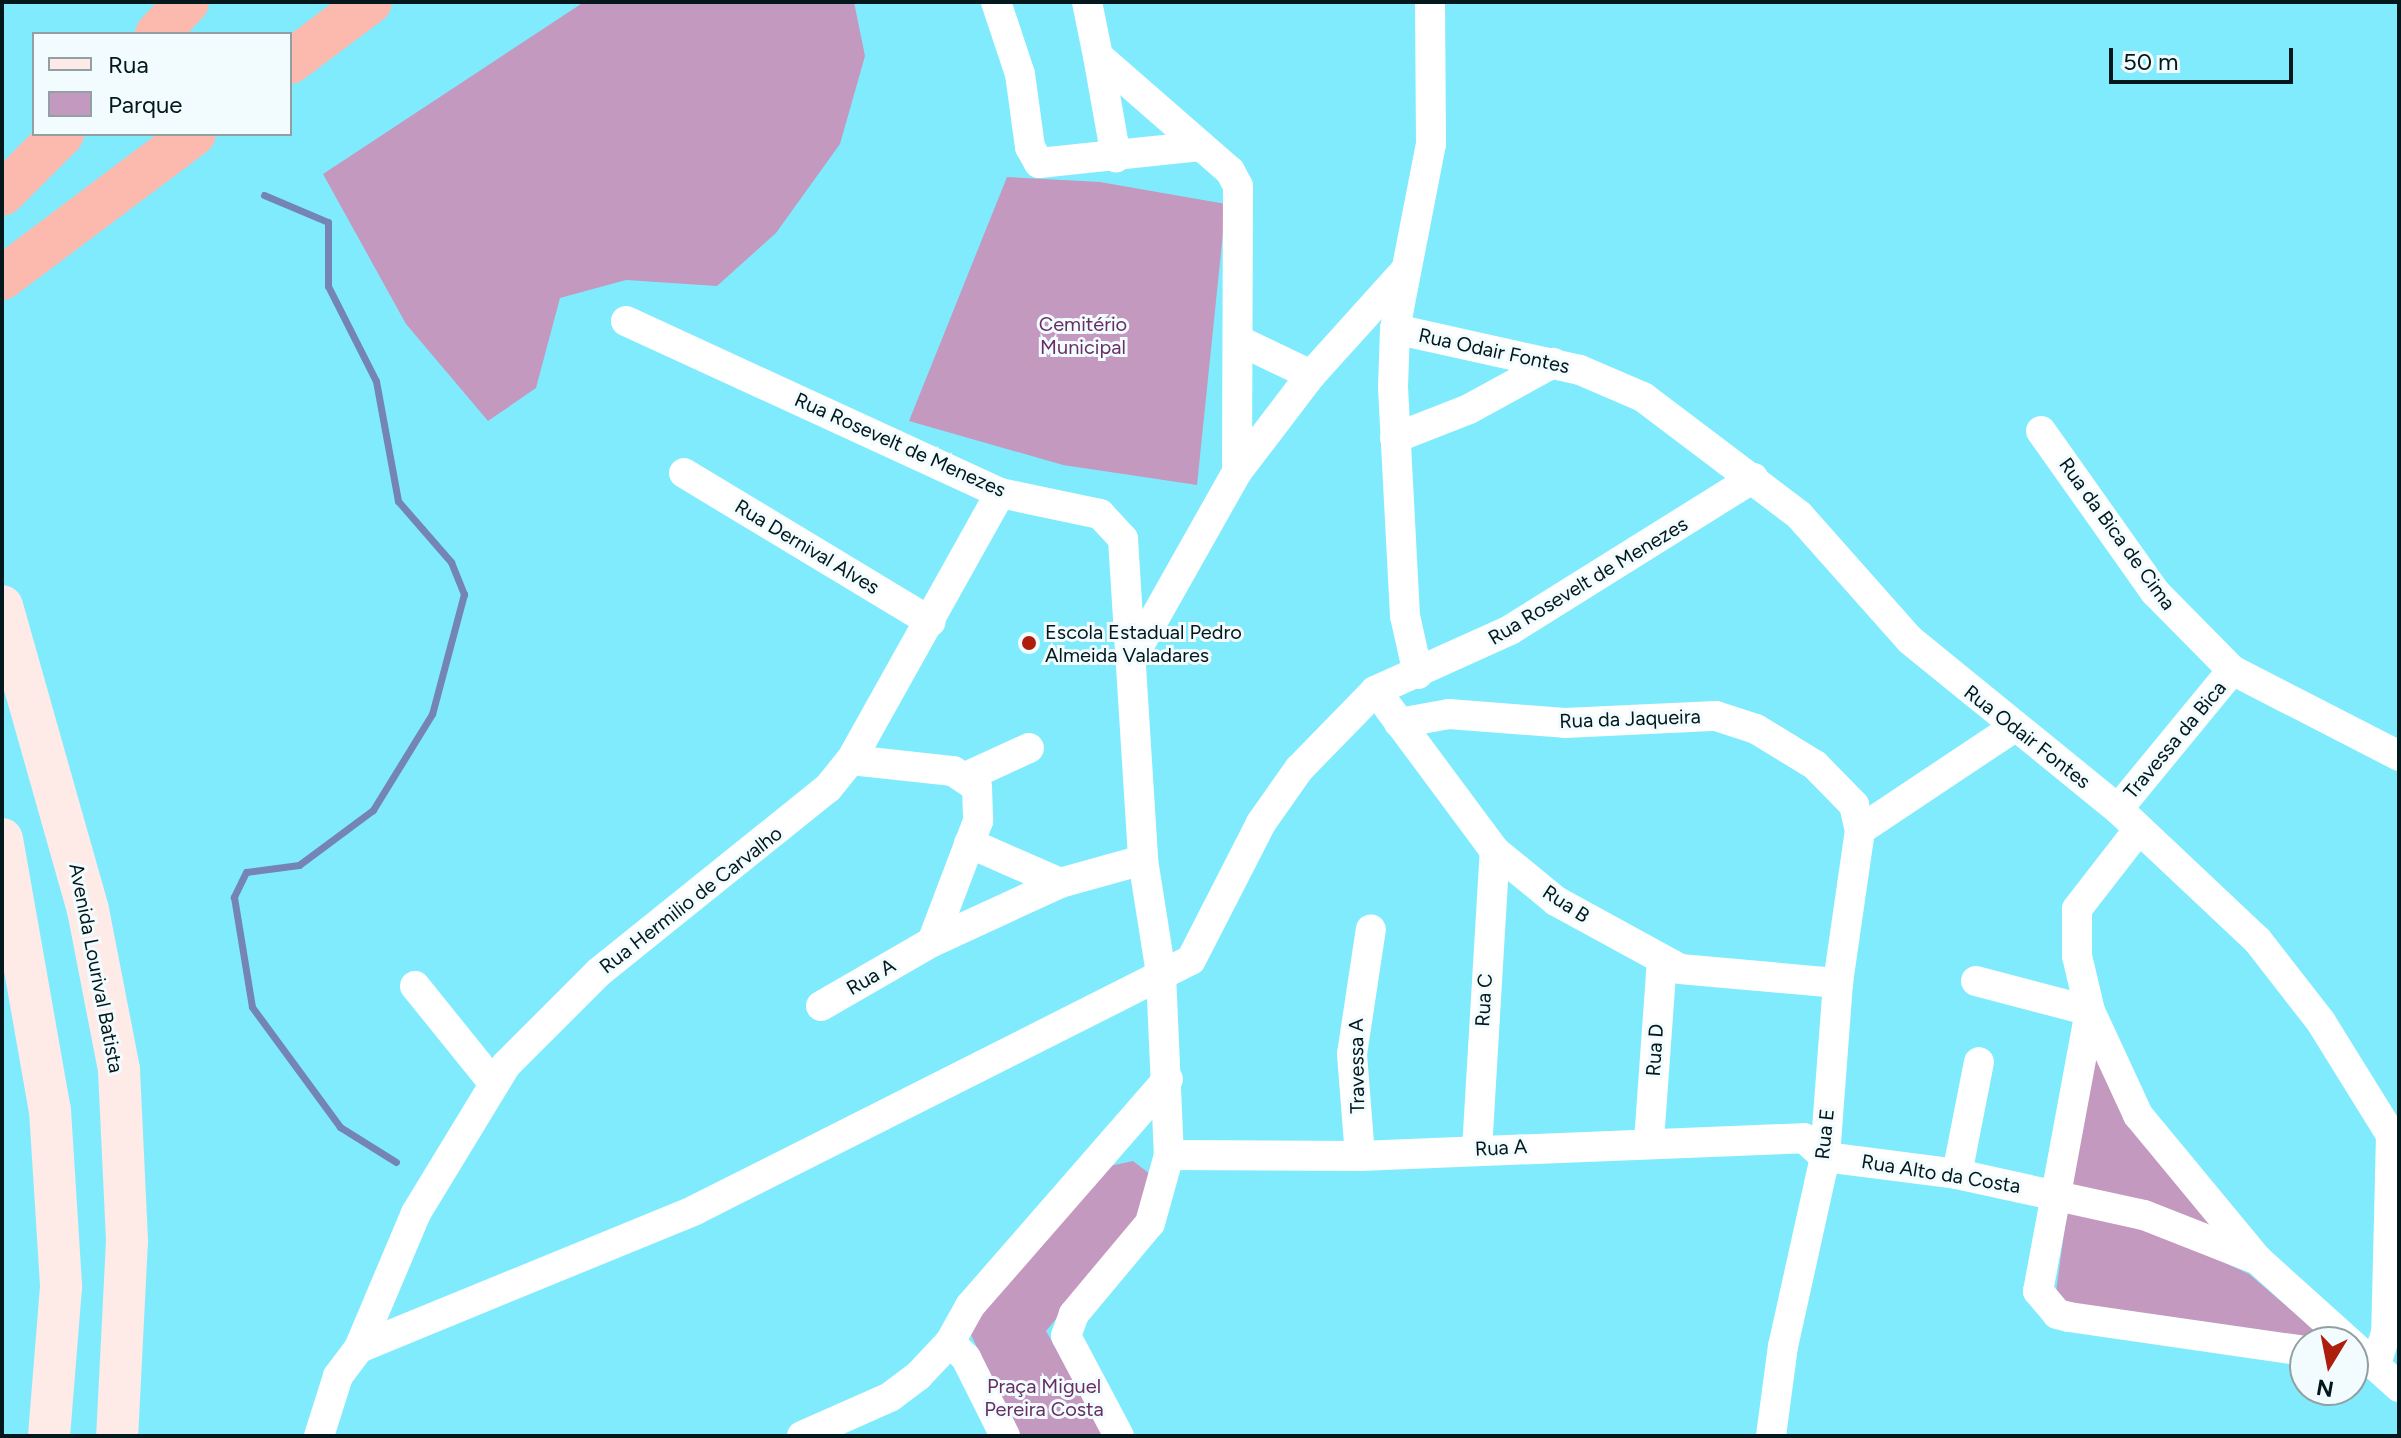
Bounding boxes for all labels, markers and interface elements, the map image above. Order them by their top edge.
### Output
legend [32,32,292,136]
scale bar [2113,32,2297,82]
text: 50 m [2123,47,2179,76]
text: Rua [108,50,149,79]
text: Parque [108,90,182,119]
park label: Cemitério Municipal [1039,313,1127,360]
street label: Rua Odair Fontes [1416,323,1572,379]
street label: Rua Rosevelt de Menezes [791,388,1009,502]
street label: Rua da Bica de Cima [2054,453,2180,615]
street label: Rua Dernival Alves [730,494,884,600]
street label: Rua Rosevelt de Menezes [1484,512,1692,650]
place label: Escola Estadual Pedro Almeida Valadares [1045,620,1242,667]
marker: Escola Estadual Pedro Almeida Valadares [1020,634,1038,652]
street label: Travessa da Bica [2119,676,2231,804]
street label: Rua Odair Fontes [1959,680,2095,794]
street label: Rua da Jaqueira [1559,705,1701,733]
street label: Rua Hermilio de Carvalho [595,821,787,979]
street label: Avenida Lourival Batista [64,861,128,1075]
street label: Rua B [1538,880,1594,928]
street label: Rua A [842,954,900,1000]
street label: Rua C [1471,973,1497,1027]
street label: Travessa A [1344,1018,1370,1114]
street label: Rua D [1641,1023,1669,1077]
street label: Rua E [1810,1108,1840,1160]
street label: Rua A [1474,1135,1528,1161]
street label: Rua Alto da Costa [1860,1150,2022,1198]
north arrow [2289,1326,2369,1406]
text: N [2314,1373,2336,1403]
park label: Praça Miguel Pereira Costa [984,1375,1104,1422]

